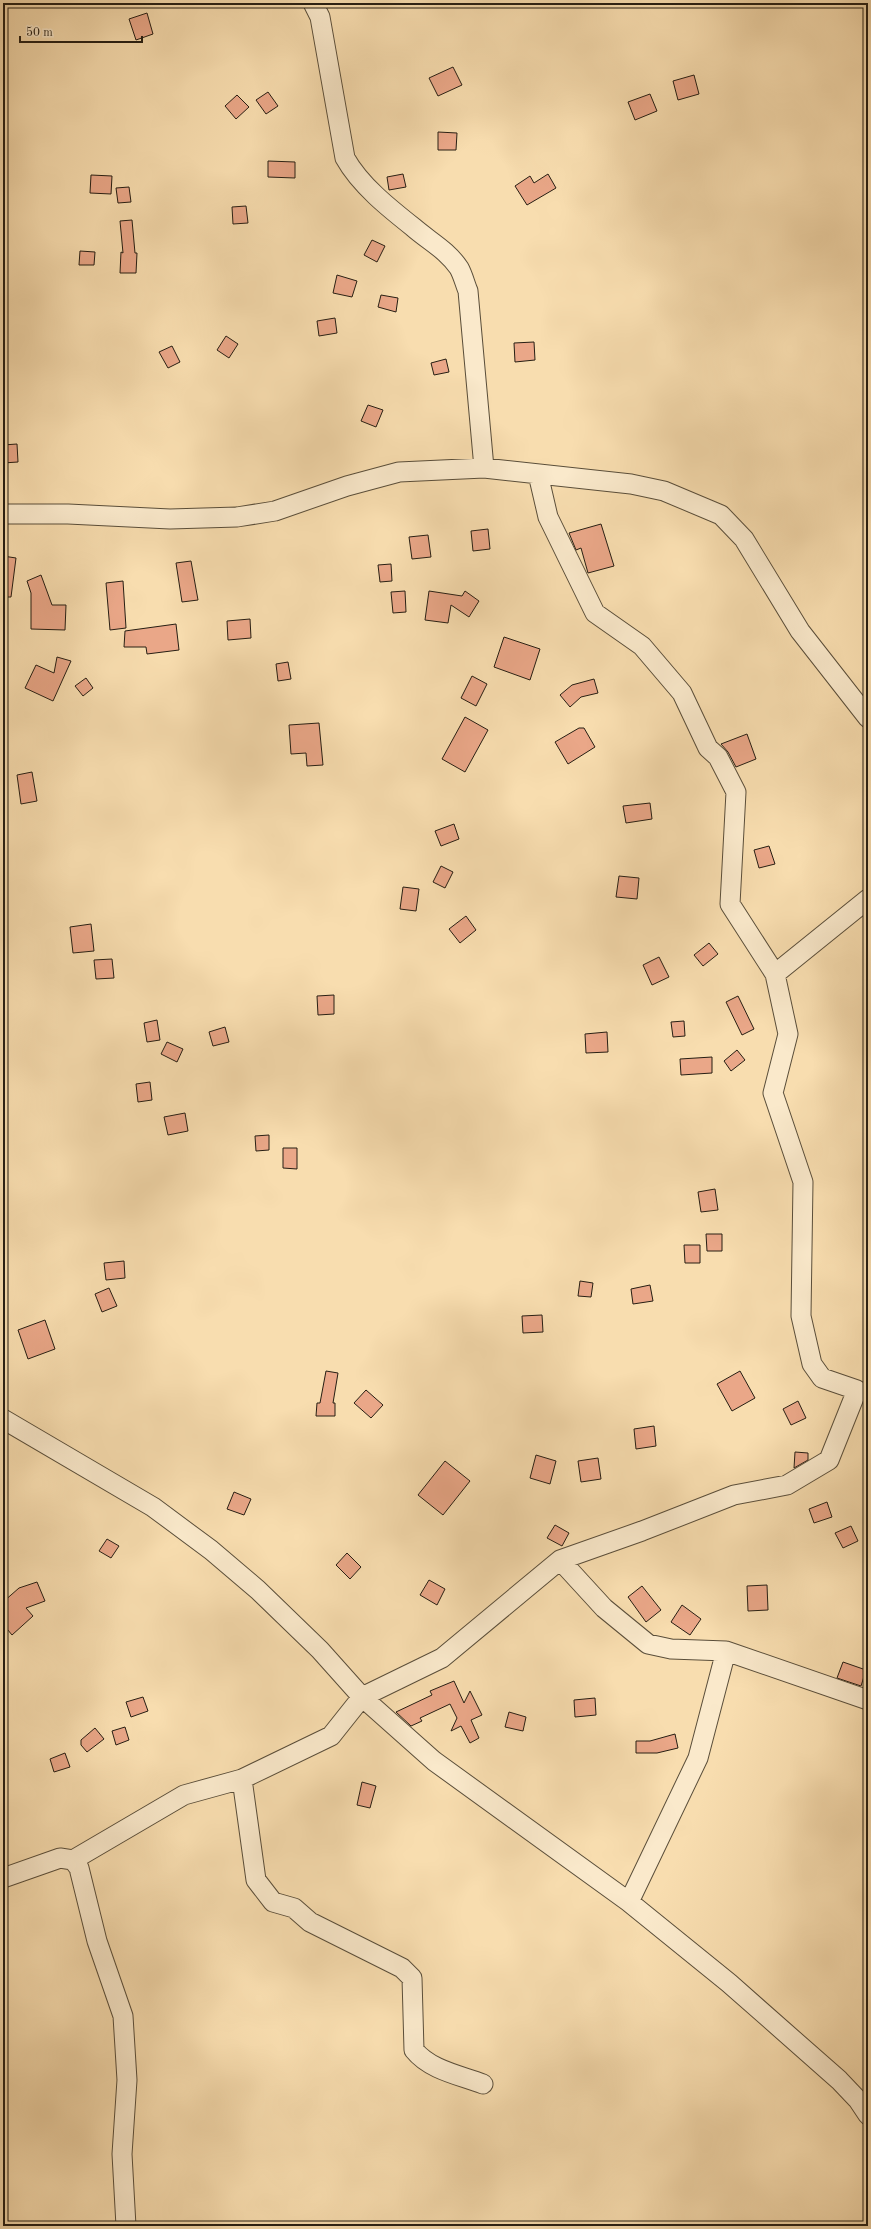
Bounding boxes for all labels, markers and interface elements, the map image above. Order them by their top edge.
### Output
scale bar [20,18,142,44]
text: 50 m [26,26,53,39]

